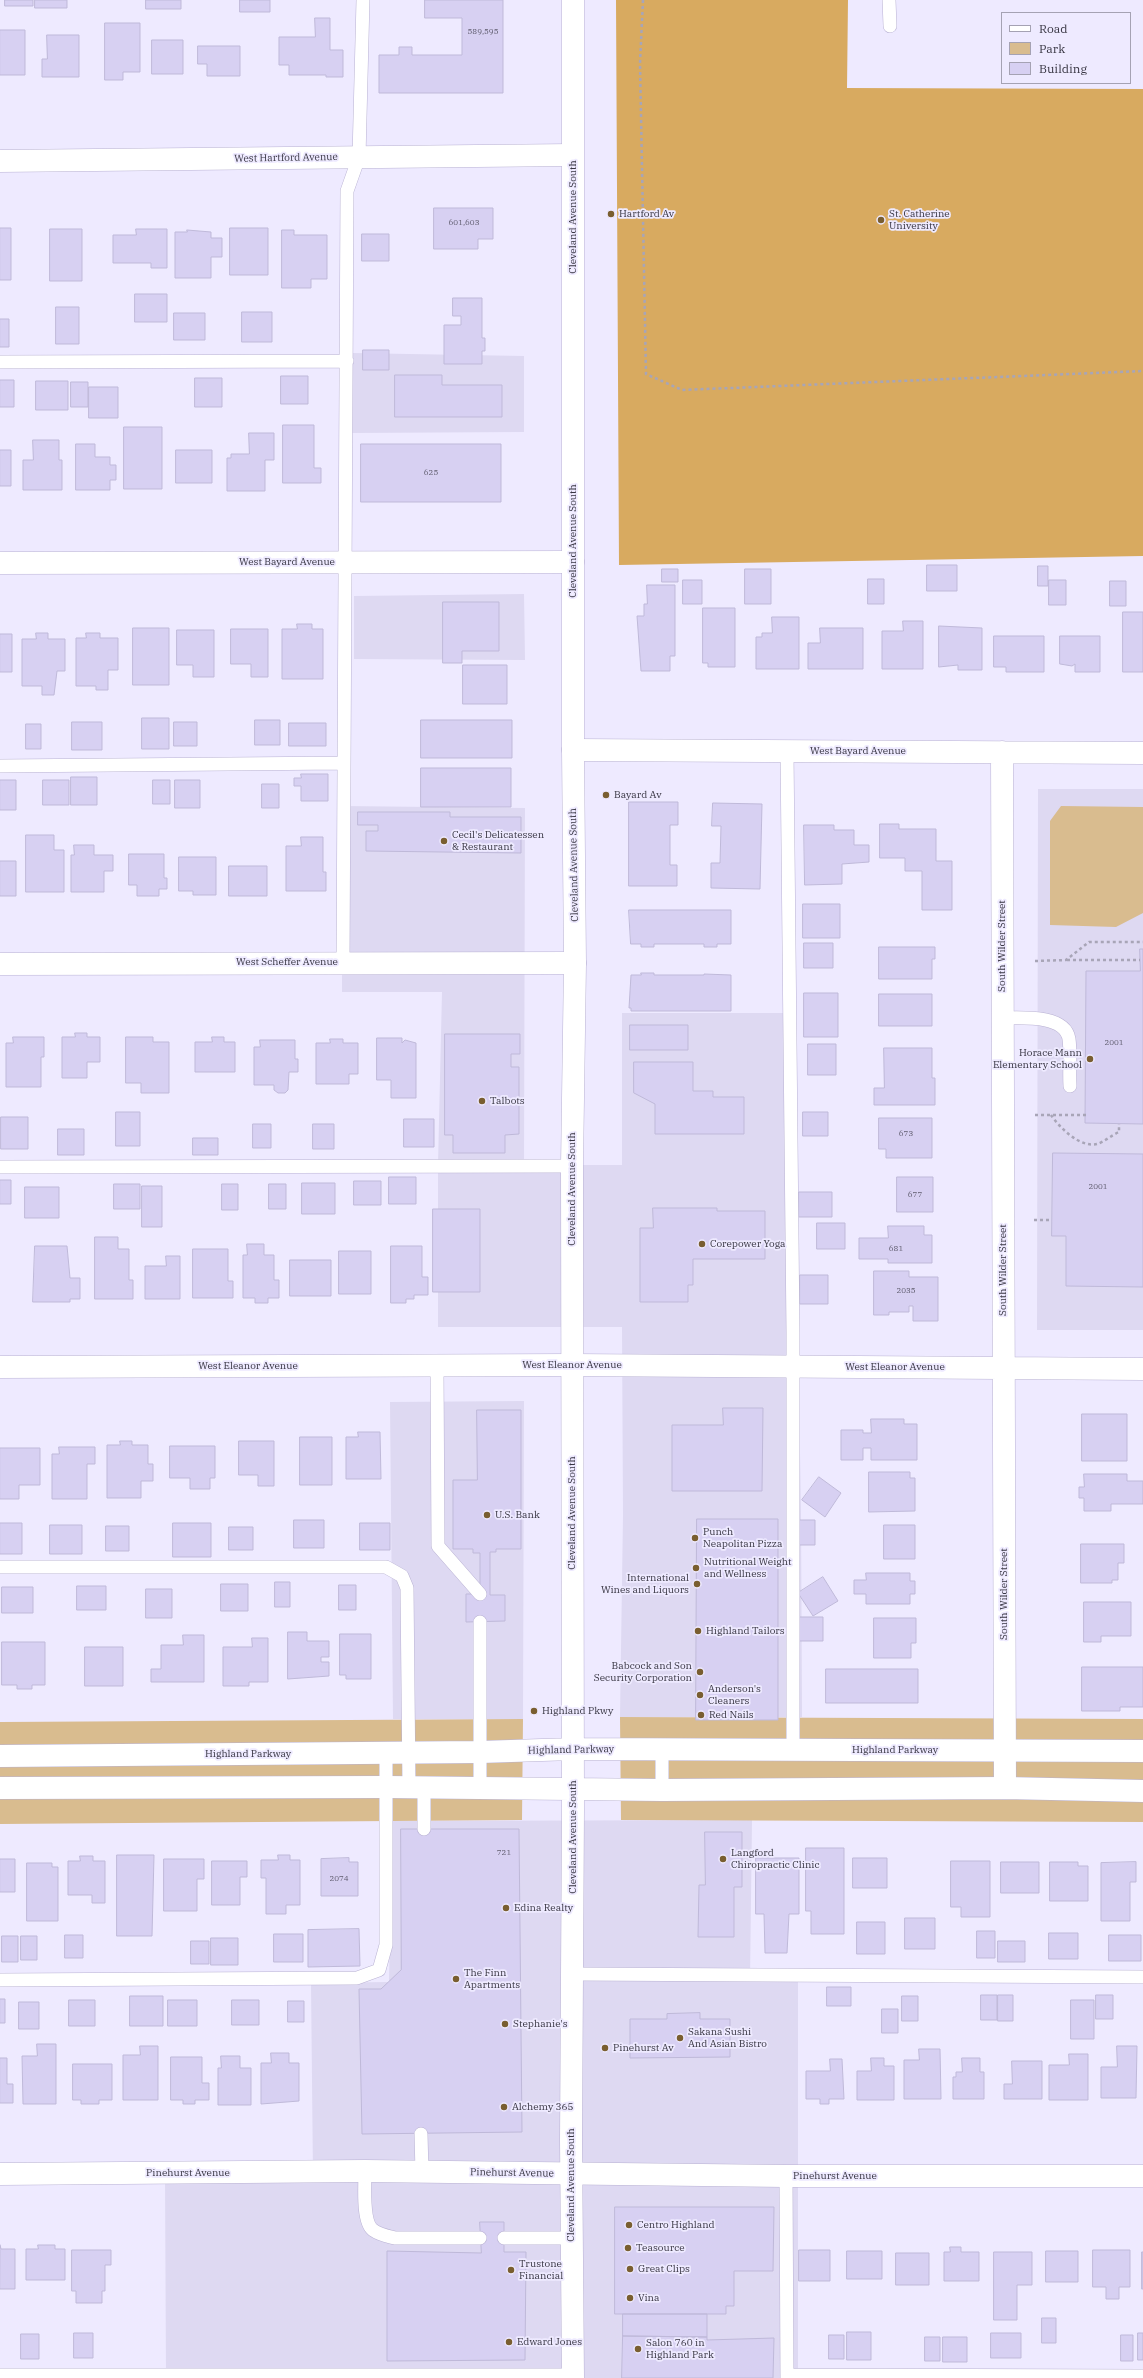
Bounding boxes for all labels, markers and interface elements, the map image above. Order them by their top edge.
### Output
legend [1001,12,1131,84]
text: Road [1039,21,1068,36]
house number: 589,595 [468,27,498,37]
text: Park [1039,41,1065,56]
text: Building [1039,61,1087,76]
street label: West Hartford Avenue [234,151,338,165]
street label: Cleveland Avenue South [567,160,579,274]
place label: Hartford Av [619,208,674,220]
place label: St. Catherine University [889,208,950,232]
marker: Hartford Av [606,209,616,219]
marker: St. Catherine University [876,215,886,225]
house number: 601,603 [449,218,479,228]
house number: 625 [424,468,438,478]
street label: Cleveland Avenue South [567,484,579,598]
street label: West Bayard Avenue [239,556,335,568]
street label: West Bayard Avenue [810,745,906,757]
place label: Bayard Av [614,789,662,801]
marker: Bayard Av [601,790,611,800]
street label: Cleveland Avenue South [567,808,581,922]
place label: Cecil's Delicatessen & Restaurant [452,829,544,852]
marker: Cecil's Delicatessen & Restaurant [439,836,449,846]
street label: South Wilder Street [996,900,1008,992]
street label: West Scheffer Avenue [236,956,338,968]
house number: 2001 [1104,1038,1124,1048]
place label: Horace Mann Elementary School [993,1047,1082,1070]
marker: Horace Mann Elementary School [1085,1054,1095,1064]
place label: Talbots [490,1095,525,1107]
marker: Talbots [477,1096,487,1106]
house number: 673 [899,1129,913,1139]
street label: Cleveland Avenue South [566,1132,578,1246]
house number: 2001 [1088,1182,1108,1192]
house number: 677 [908,1190,922,1200]
street label: South Wilder Street [997,1224,1009,1316]
place label: Corepower Yoga [710,1238,786,1250]
marker: Corepower Yoga [697,1239,707,1249]
house number: 681 [889,1244,903,1254]
house number: 2035 [896,1286,916,1296]
street label: West Eleanor Avenue [522,1359,622,1371]
street label: West Eleanor Avenue [198,1360,298,1372]
street label: West Eleanor Avenue [845,1361,945,1373]
street label: Cleveland Avenue South [566,1456,578,1570]
place label: U.S. Bank [495,1509,540,1521]
marker: U.S. Bank [482,1510,492,1520]
place label: Punch Neapolitan Pizza [703,1526,782,1550]
marker: Punch Neapolitan Pizza [690,1533,700,1543]
street label: South Wilder Street [998,1548,1010,1640]
place label: Nutritional Weight and Wellness [704,1556,792,1580]
marker: Nutritional Weight and Wellness [691,1563,701,1573]
place label: International Wines and Liquors [601,1572,689,1596]
marker: International Wines and Liquors [692,1579,702,1589]
place label: Highland Tailors [706,1625,785,1637]
marker: Highland Tailors [693,1626,703,1636]
place label: Babcock and Son Security Corporation [594,1660,692,1684]
marker: Babcock and Son Security Corporation [695,1667,705,1677]
place label: Anderson's Cleaners [708,1683,761,1706]
marker: Anderson's Cleaners [695,1690,705,1700]
place label: Highland Pkwy [542,1705,613,1717]
marker: Highland Pkwy [529,1706,539,1716]
place label: Red Nails [709,1709,754,1721]
marker: Red Nails [696,1710,706,1720]
street label: Highland Parkway [528,1743,614,1757]
street label: Highland Parkway [852,1744,938,1756]
street label: Highland Parkway [205,1748,291,1760]
street label: Cleveland Avenue South [567,1780,579,1894]
place label: Langford Chiropractic Clinic [731,1847,820,1870]
house number: 721 [497,1848,511,1858]
marker: Langford Chiropractic Clinic [718,1854,728,1864]
house number: 2074 [329,1874,349,1884]
place label: Edina Realty [514,1902,573,1914]
marker: Edina Realty [501,1903,511,1913]
place label: The Finn Apartments [464,1967,520,1990]
marker: The Finn Apartments [451,1974,461,1984]
place label: Stephanie's [513,2018,568,2030]
marker: Stephanie's [500,2019,510,2029]
place label: Sakana Sushi And Asian Bistro [688,2026,767,2050]
marker: Sakana Sushi And Asian Bistro [675,2033,685,2043]
place label: Pinehurst Av [613,2042,674,2054]
marker: Pinehurst Av [600,2043,610,2053]
place label: Alchemy 365 [512,2101,574,2113]
marker: Alchemy 365 [499,2102,509,2112]
street label: Cleveland Avenue South [565,2128,577,2242]
street label: Pinehurst Avenue [470,2166,554,2180]
street label: Pinehurst Avenue [146,2167,230,2179]
street label: Pinehurst Avenue [793,2170,877,2182]
place label: Centro Highland [637,2219,715,2231]
marker: Centro Highland [624,2220,634,2230]
place label: Teasource [636,2242,685,2254]
marker: Teasource [623,2243,633,2253]
place label: Trustone Financial [519,2258,563,2282]
place label: Great Clips [638,2263,690,2275]
marker: Great Clips [625,2264,635,2274]
marker: Trustone Financial [506,2265,516,2275]
place label: Vina [638,2292,659,2304]
marker: Vina [625,2293,635,2303]
place label: Edward Jones [517,2336,582,2348]
marker: Edward Jones [504,2337,514,2347]
place label: Salon 760 in Highland Park [646,2337,714,2360]
marker: Salon 760 in Highland Park [633,2344,643,2354]

